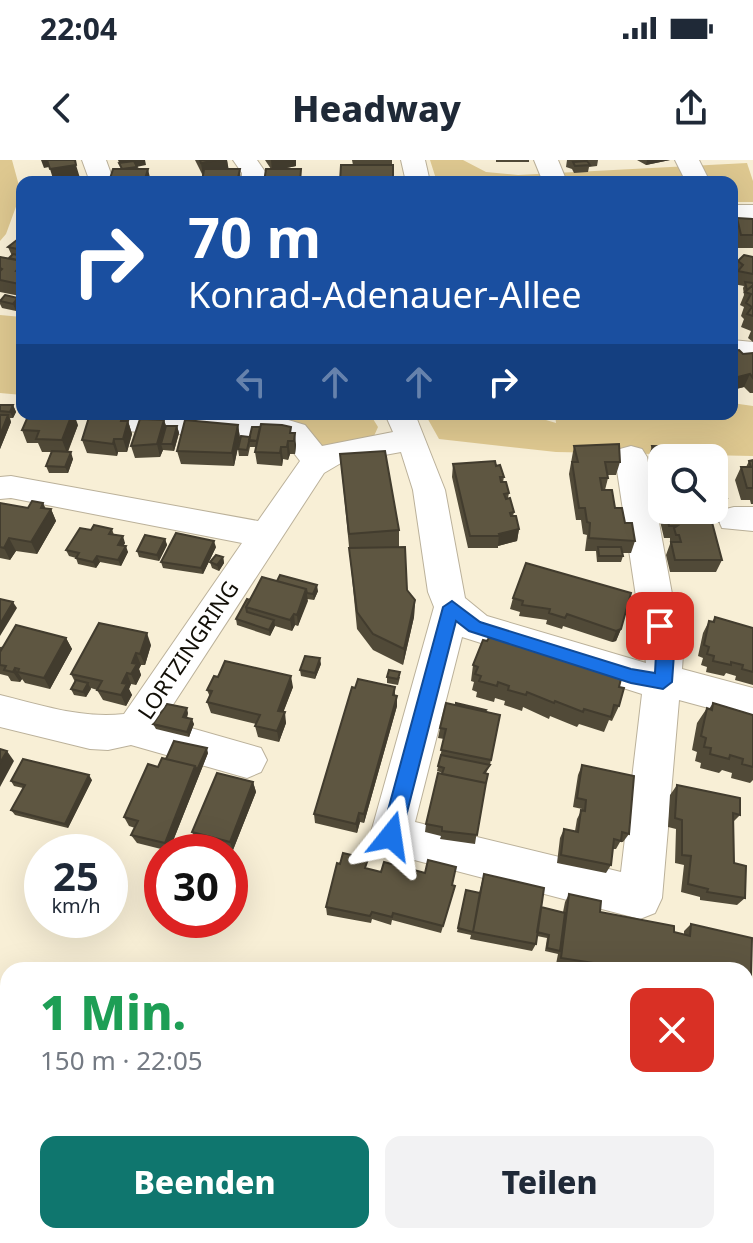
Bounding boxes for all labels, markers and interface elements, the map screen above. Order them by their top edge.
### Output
text: 22:04 [40,8,117,49]
text: Headway [292,84,461,133]
icon: back [40,86,84,130]
icon: share [669,86,713,130]
text: 70 m [188,198,321,274]
icon: right [56,208,160,312]
text: Konrad-Adenauer-Allee [188,270,581,319]
icon: left [229,360,273,404]
icon: ahead [313,360,357,404]
icon: ahead [397,360,441,404]
icon: right [481,360,525,404]
map controls [648,444,728,524]
button: search [648,444,728,524]
street label: LORTZINGRING [130,574,245,725]
pin [626,592,694,660]
icon: arrive [638,604,682,648]
position arrow [349,794,433,878]
speed limit sign: 30 [144,834,248,938]
text: 25 [53,848,99,903]
text: km/h [51,892,101,919]
text: 1 Min. [40,979,186,1044]
button: close [630,988,714,1072]
text: 150 m · 22:05 [40,1042,203,1078]
button: Beenden [40,1136,369,1228]
button: Teilen [385,1136,714,1228]

